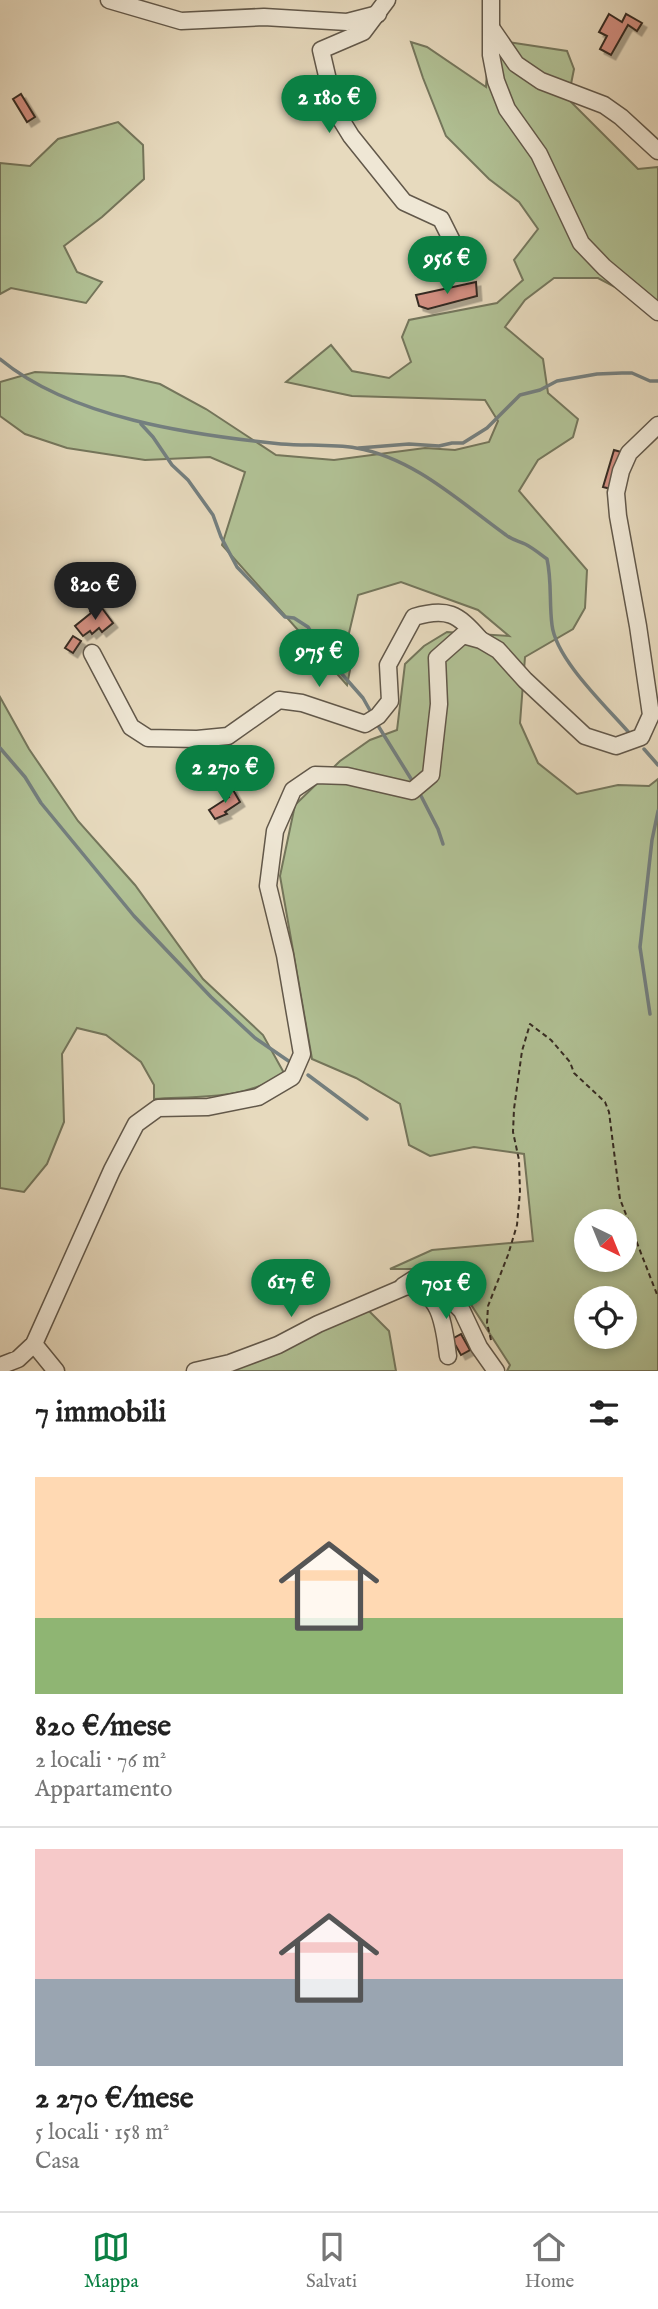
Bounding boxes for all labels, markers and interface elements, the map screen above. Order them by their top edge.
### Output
pin: 2 180 € [264,76,394,135]
text: 2 180 € [297,83,361,112]
pin: 956 € [398,236,496,296]
text: 956 € [424,244,470,273]
pin: 820 € [46,562,144,622]
text: 820 € [70,570,120,599]
pin: 975 € [270,630,368,689]
text: 975 € [295,637,343,666]
pin: 2 270 € [160,746,290,805]
text: 2 270 € [192,753,258,782]
north arrow [574,1209,637,1272]
map controls [574,1209,637,1349]
pin: 617 € [242,1260,340,1319]
pin: 701 € [397,1262,495,1321]
text: 617 € [267,1267,315,1296]
text: 701 € [422,1269,470,1298]
button: locate [574,1286,637,1349]
text: 7 immobili [35,1394,166,1432]
icon: filters [585,1394,623,1432]
icon: home [266,1523,392,1649]
text: 820 €/mese [35,1708,171,1746]
text: 2 locali · 76 m² [35,1746,166,1775]
text: Appartamento [35,1775,172,1804]
icon: home [266,1895,392,2021]
text: 2 270 €/mese [35,2080,194,2118]
text: 5 locali · 158 m² [35,2118,169,2147]
text: Casa [35,2147,79,2176]
tab: Mappa [84,2228,139,2294]
tab: Salvati [306,2228,357,2294]
tab: Home [525,2228,574,2294]

